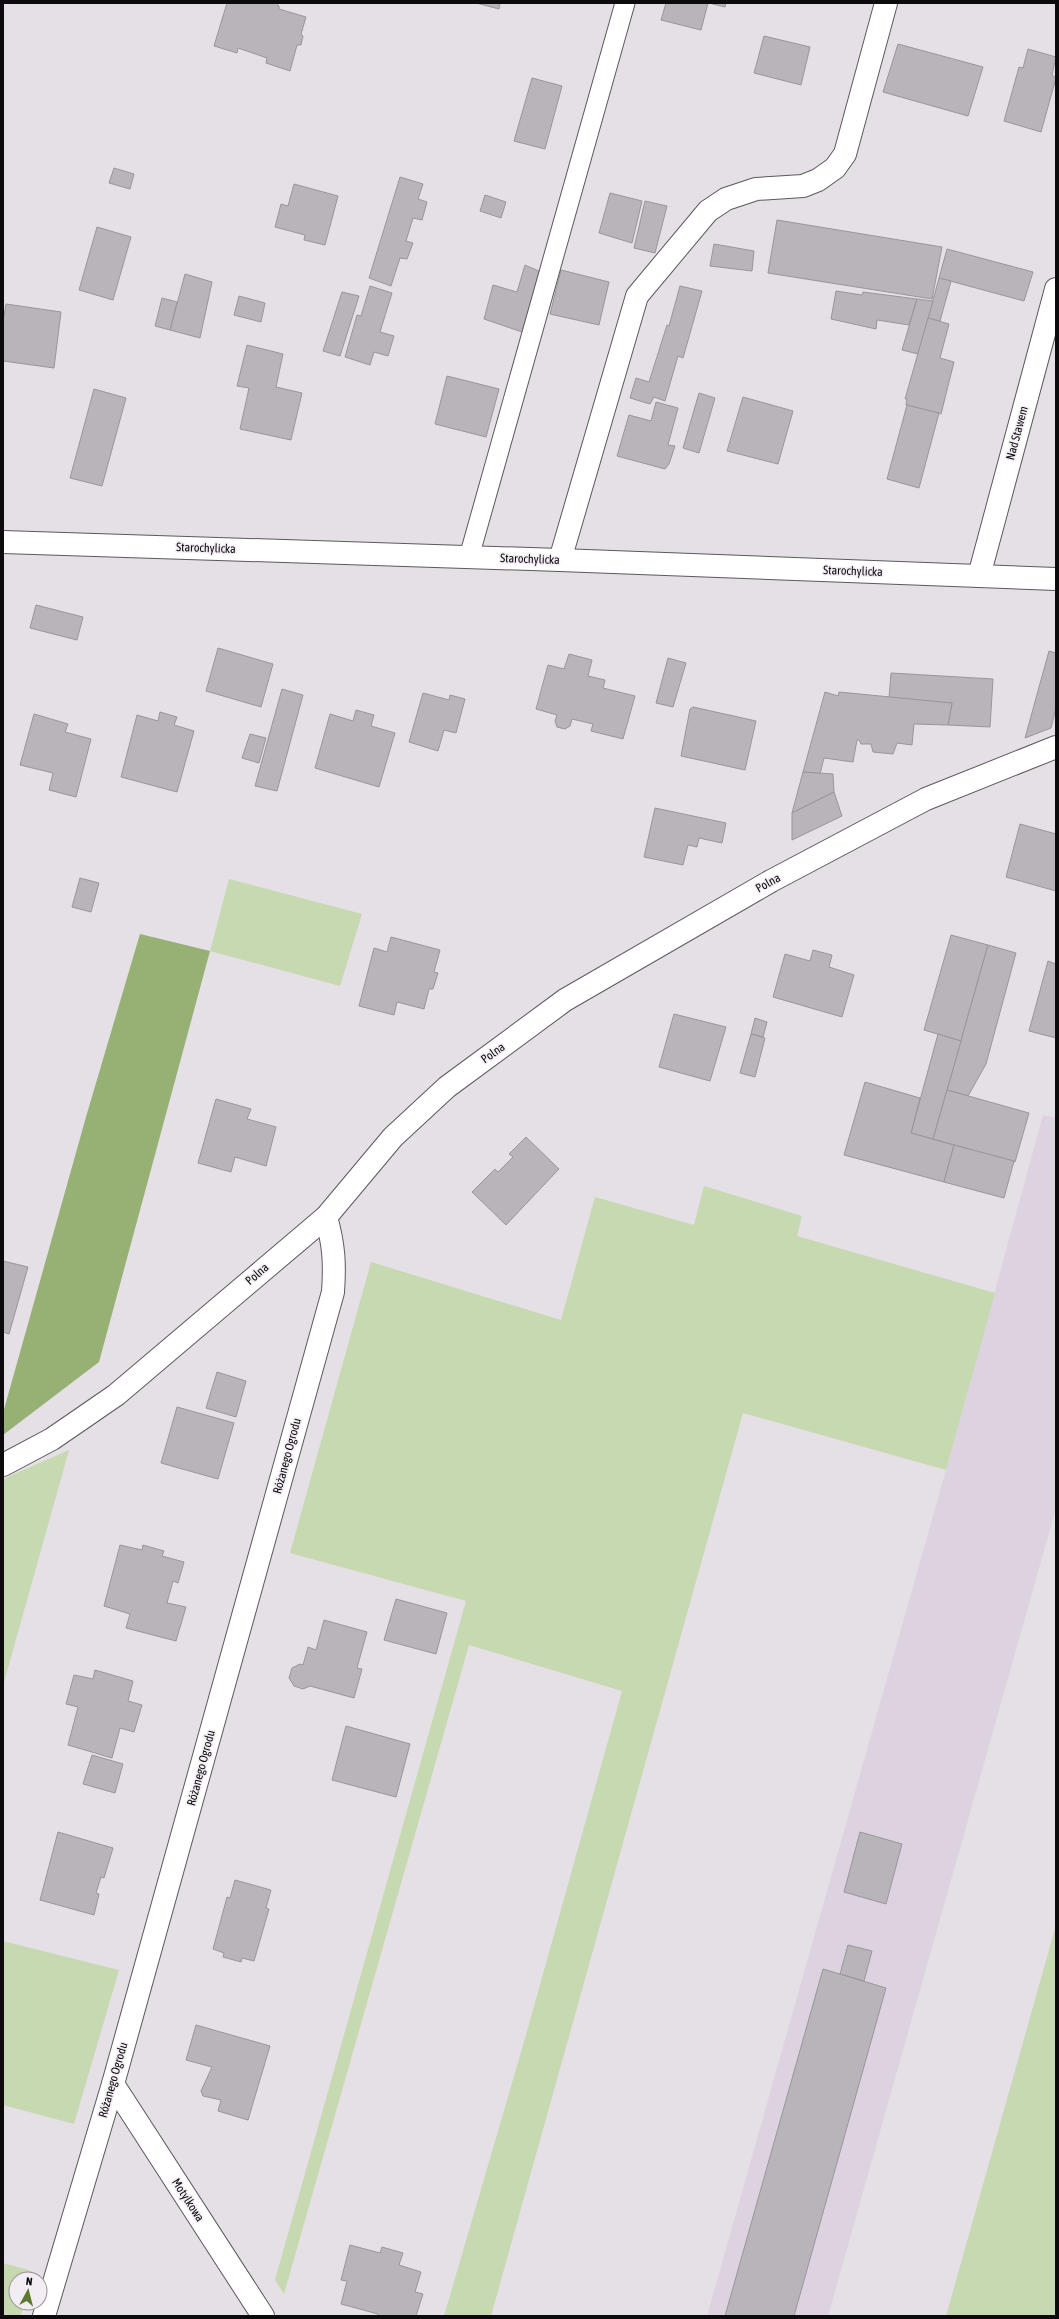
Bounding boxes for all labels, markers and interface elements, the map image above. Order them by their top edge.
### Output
street label: Nad Stawem [1003,405,1031,461]
street label: Starochylicka [176,540,236,556]
street label: Starochylicka [500,551,560,567]
street label: Starochylicka [823,563,883,579]
street label: Polna [753,871,783,895]
street label: Polna [478,1040,508,1066]
street label: Polna [243,1260,271,1288]
street label: Różanego Ogrodu [270,1416,304,1495]
street label: Różanego Ogrodu [184,1728,218,1807]
street label: Różanego Ogrodu [96,2041,130,2119]
street label: Motylkowa [169,2176,207,2224]
north arrow [8,2271,48,2311]
text: N [25,2275,33,2287]

